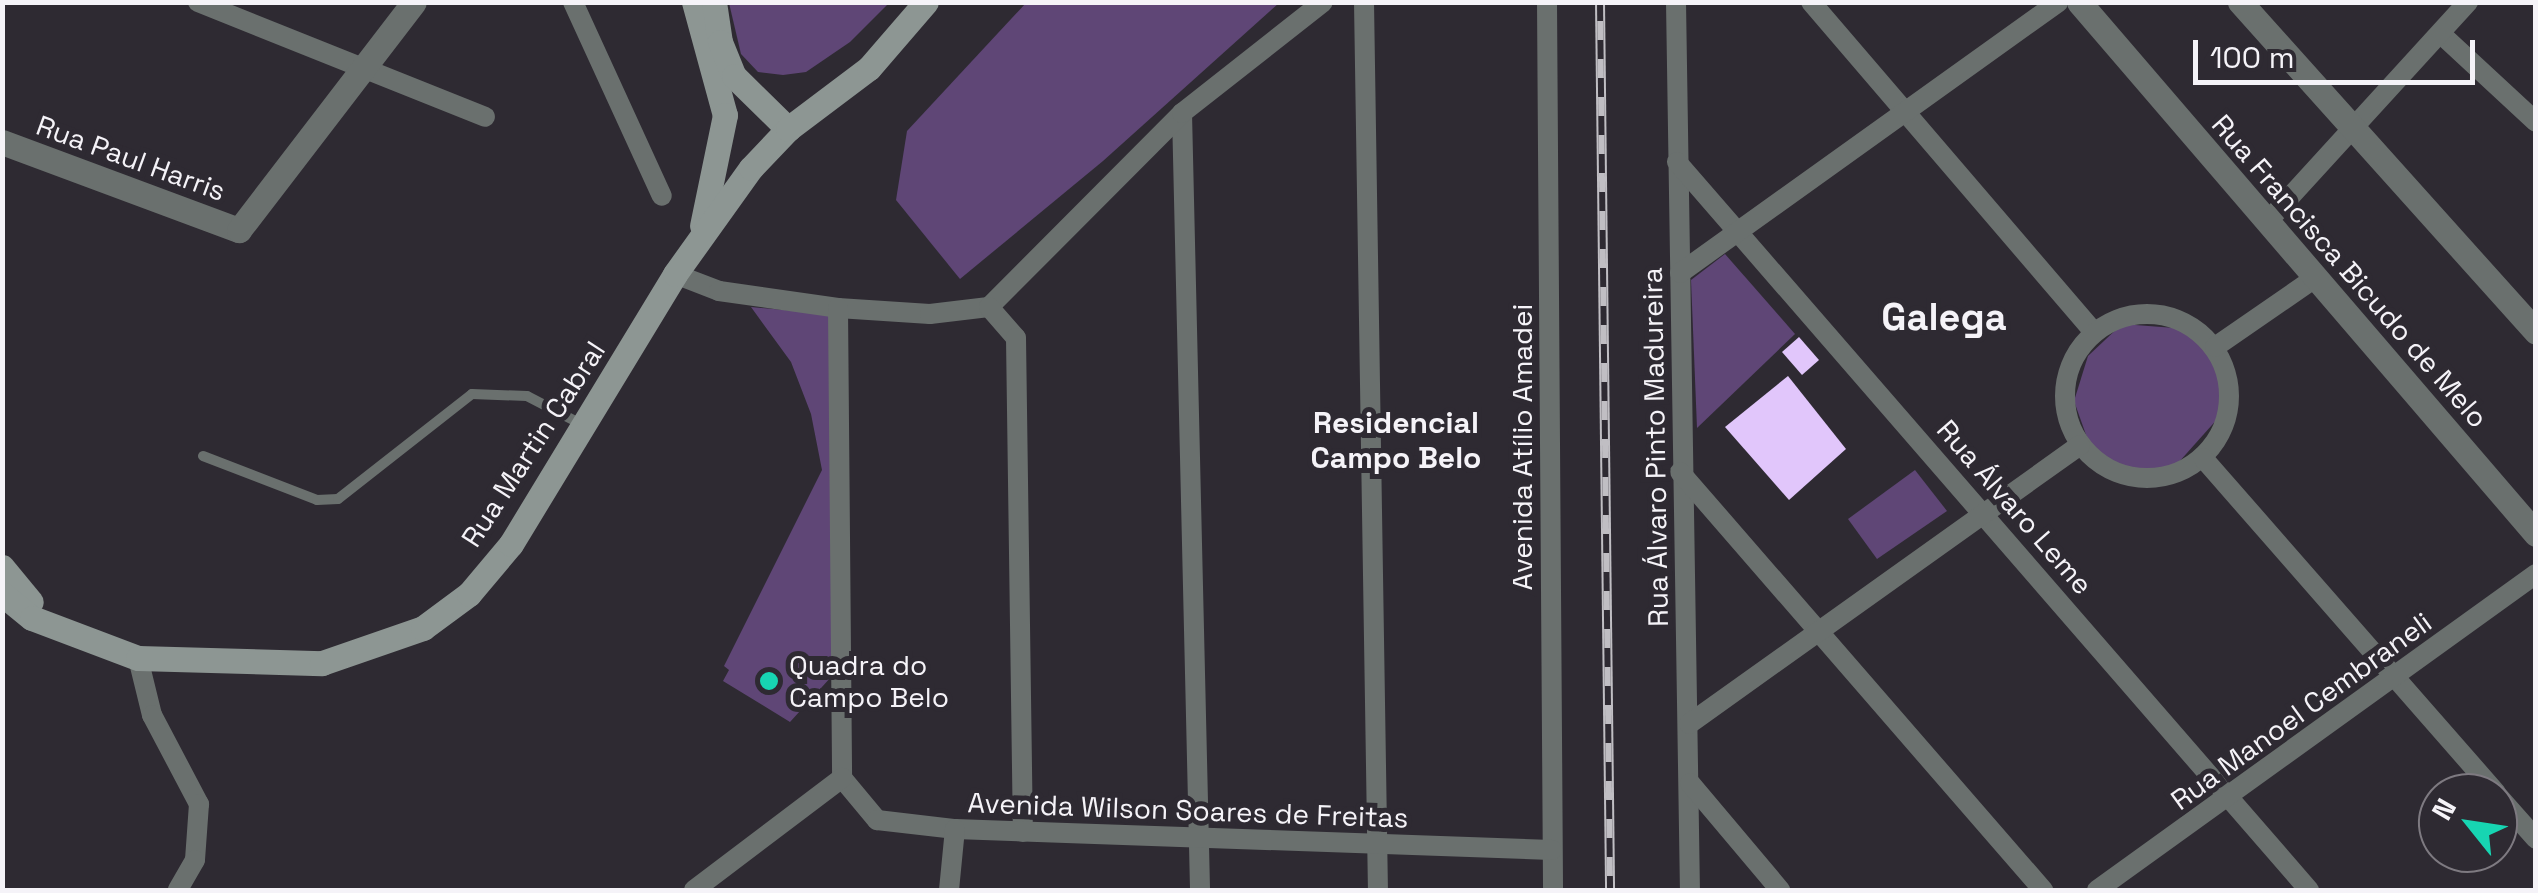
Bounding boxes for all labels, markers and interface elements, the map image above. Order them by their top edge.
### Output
scale bar [2198,20,2480,82]
text: 100 m [2210,38,2295,77]
street label: Rua Paul Harris [32,108,230,208]
street label: Rua Francisca Bicudo de Melo [2205,108,2495,434]
street label: Rua Álvaro Pinto Madureira [1635,267,1675,627]
district label: Galega [1881,295,2007,341]
street label: Avenida Atílio Amadei [1505,303,1539,591]
street label: Rua Martin Cabral [454,335,612,553]
district label: Residencial Campo Belo [1311,405,1481,476]
street label: Rua Álvaro Leme [1930,413,2100,601]
street label: Rua Manoel Cembraneli [2164,605,2438,817]
place label: Quadra do Campo Belo [789,648,949,714]
marker: Quadra do Campo Belo [758,670,780,692]
north arrow [2418,773,2518,873]
street label: Avenida Wilson Soares de Freitas [967,786,1409,834]
text: N [2423,792,2464,826]

